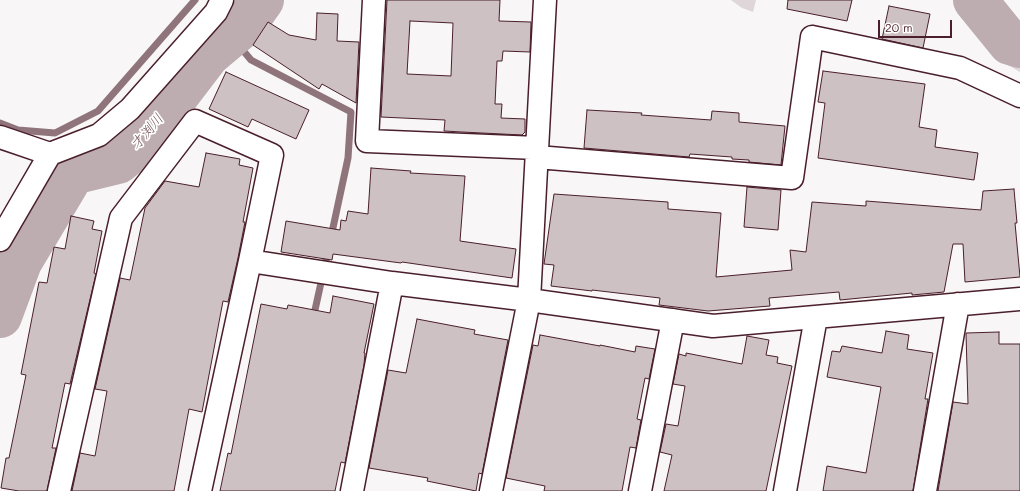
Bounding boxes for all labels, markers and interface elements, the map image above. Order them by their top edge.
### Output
scale bar [880,12,954,38]
text: 20 m [885,19,913,35]
water label: 才渕川 [127,111,167,153]

